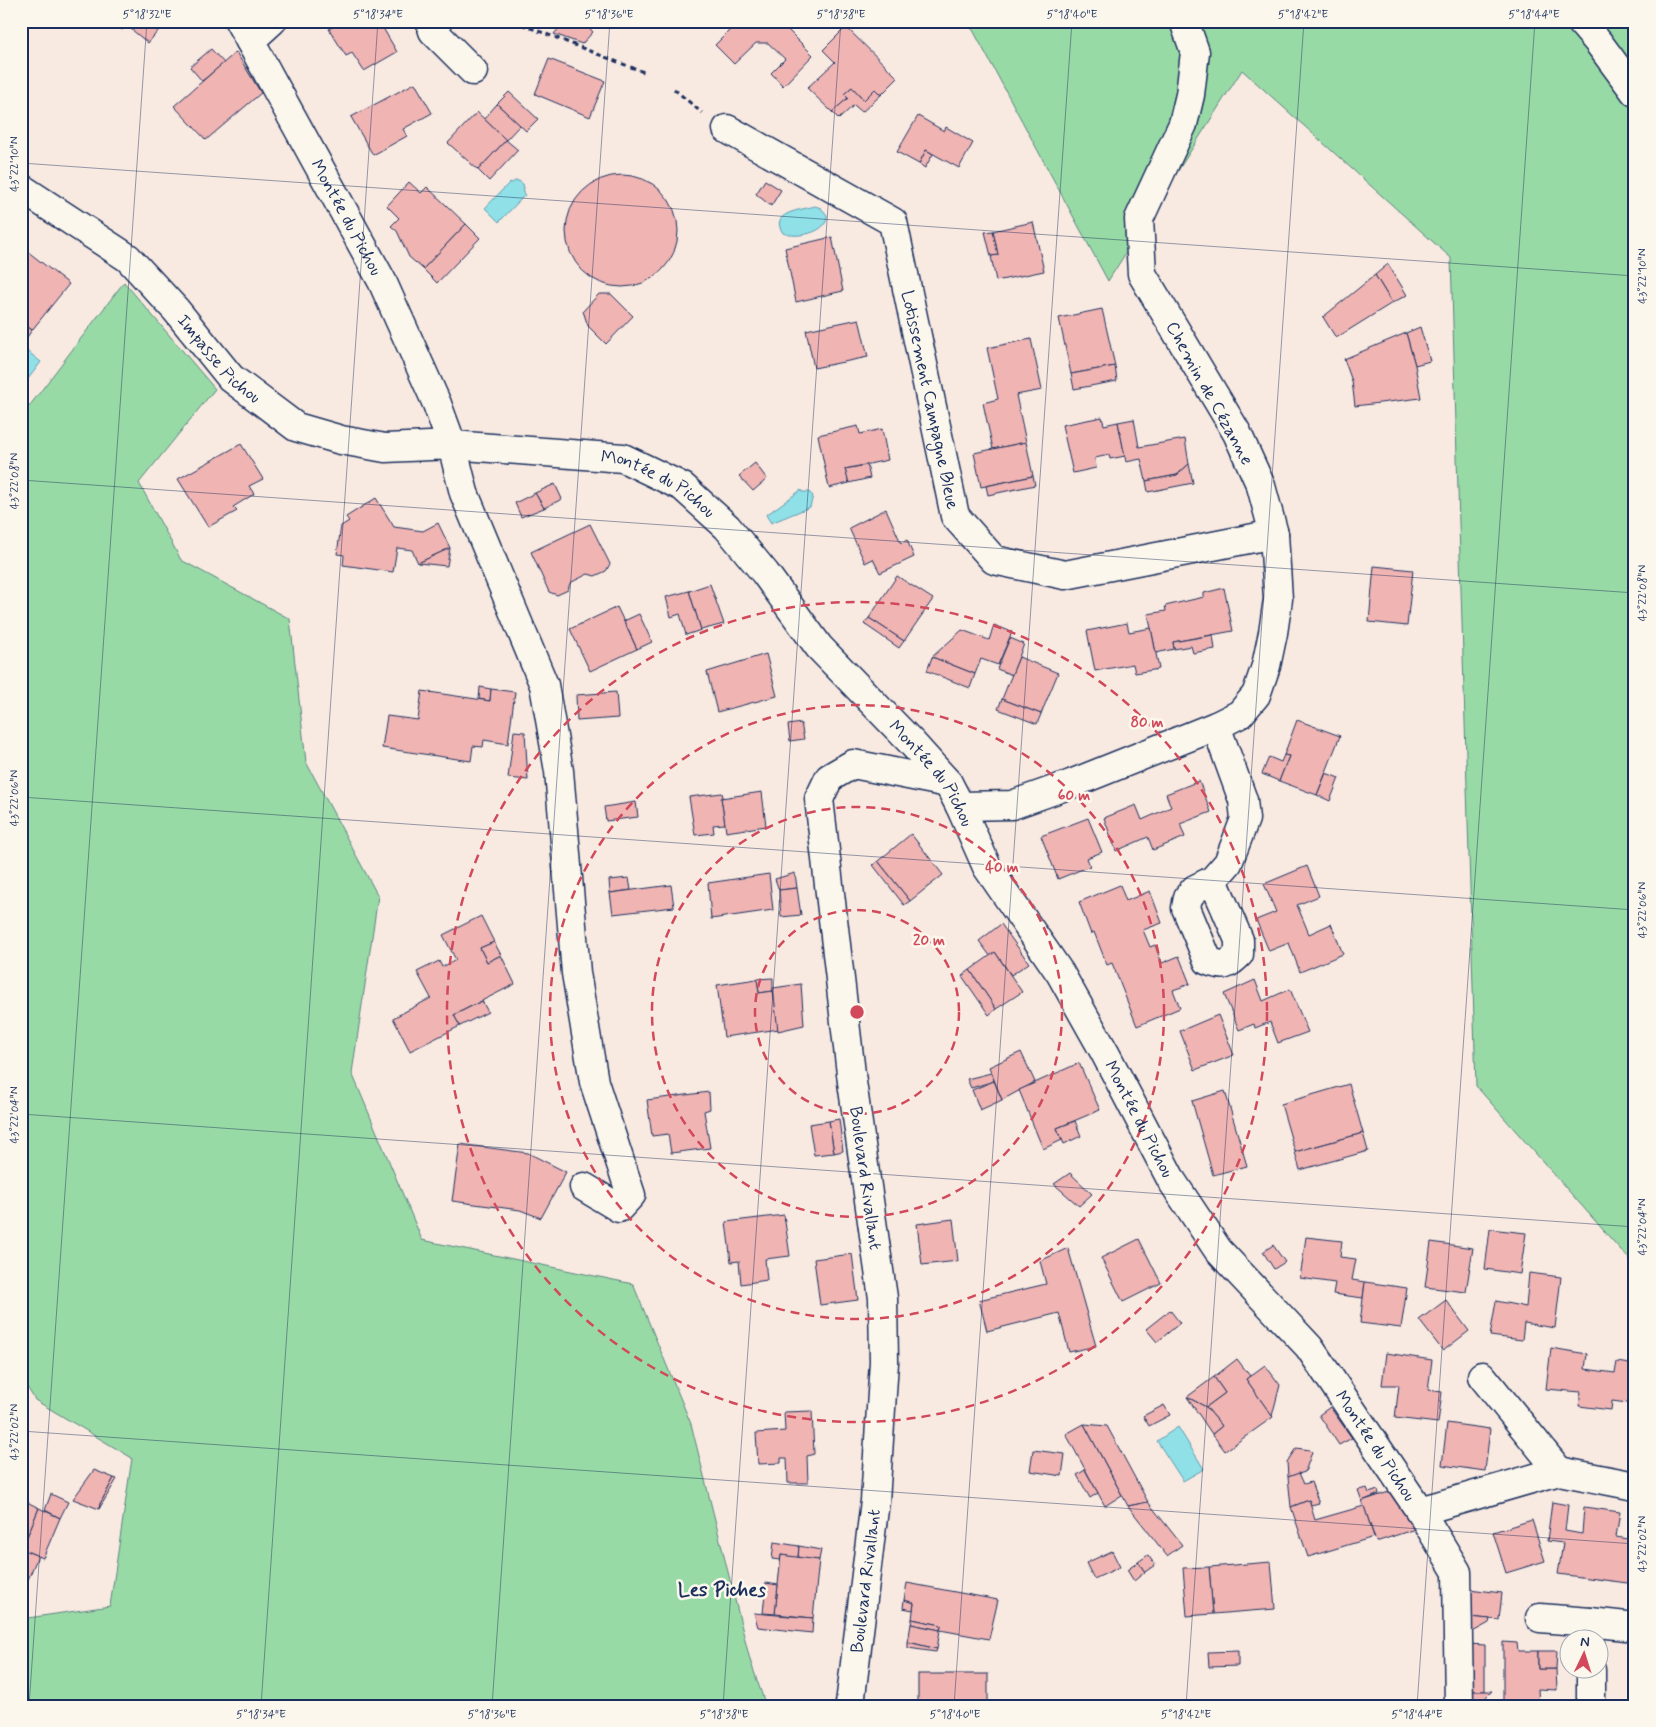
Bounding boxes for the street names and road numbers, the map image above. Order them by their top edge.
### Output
street label: Montée du Pichou [304,155,388,280]
street label: Lotissement Campagne Bleue [895,288,964,512]
street label: Impasse Pichou [171,310,266,409]
street label: Chemin de Cézanne [1160,317,1259,470]
street label: Montée du Pichou [600,445,720,524]
street label: Montée du Pichou [883,715,979,831]
street label: Montée du Pichou [1098,1057,1179,1182]
street label: Boulevard Rivallant [843,1105,887,1252]
street label: Montée du Pichou [1329,1386,1421,1506]
street label: Boulevard Rivallant [845,1508,887,1654]

